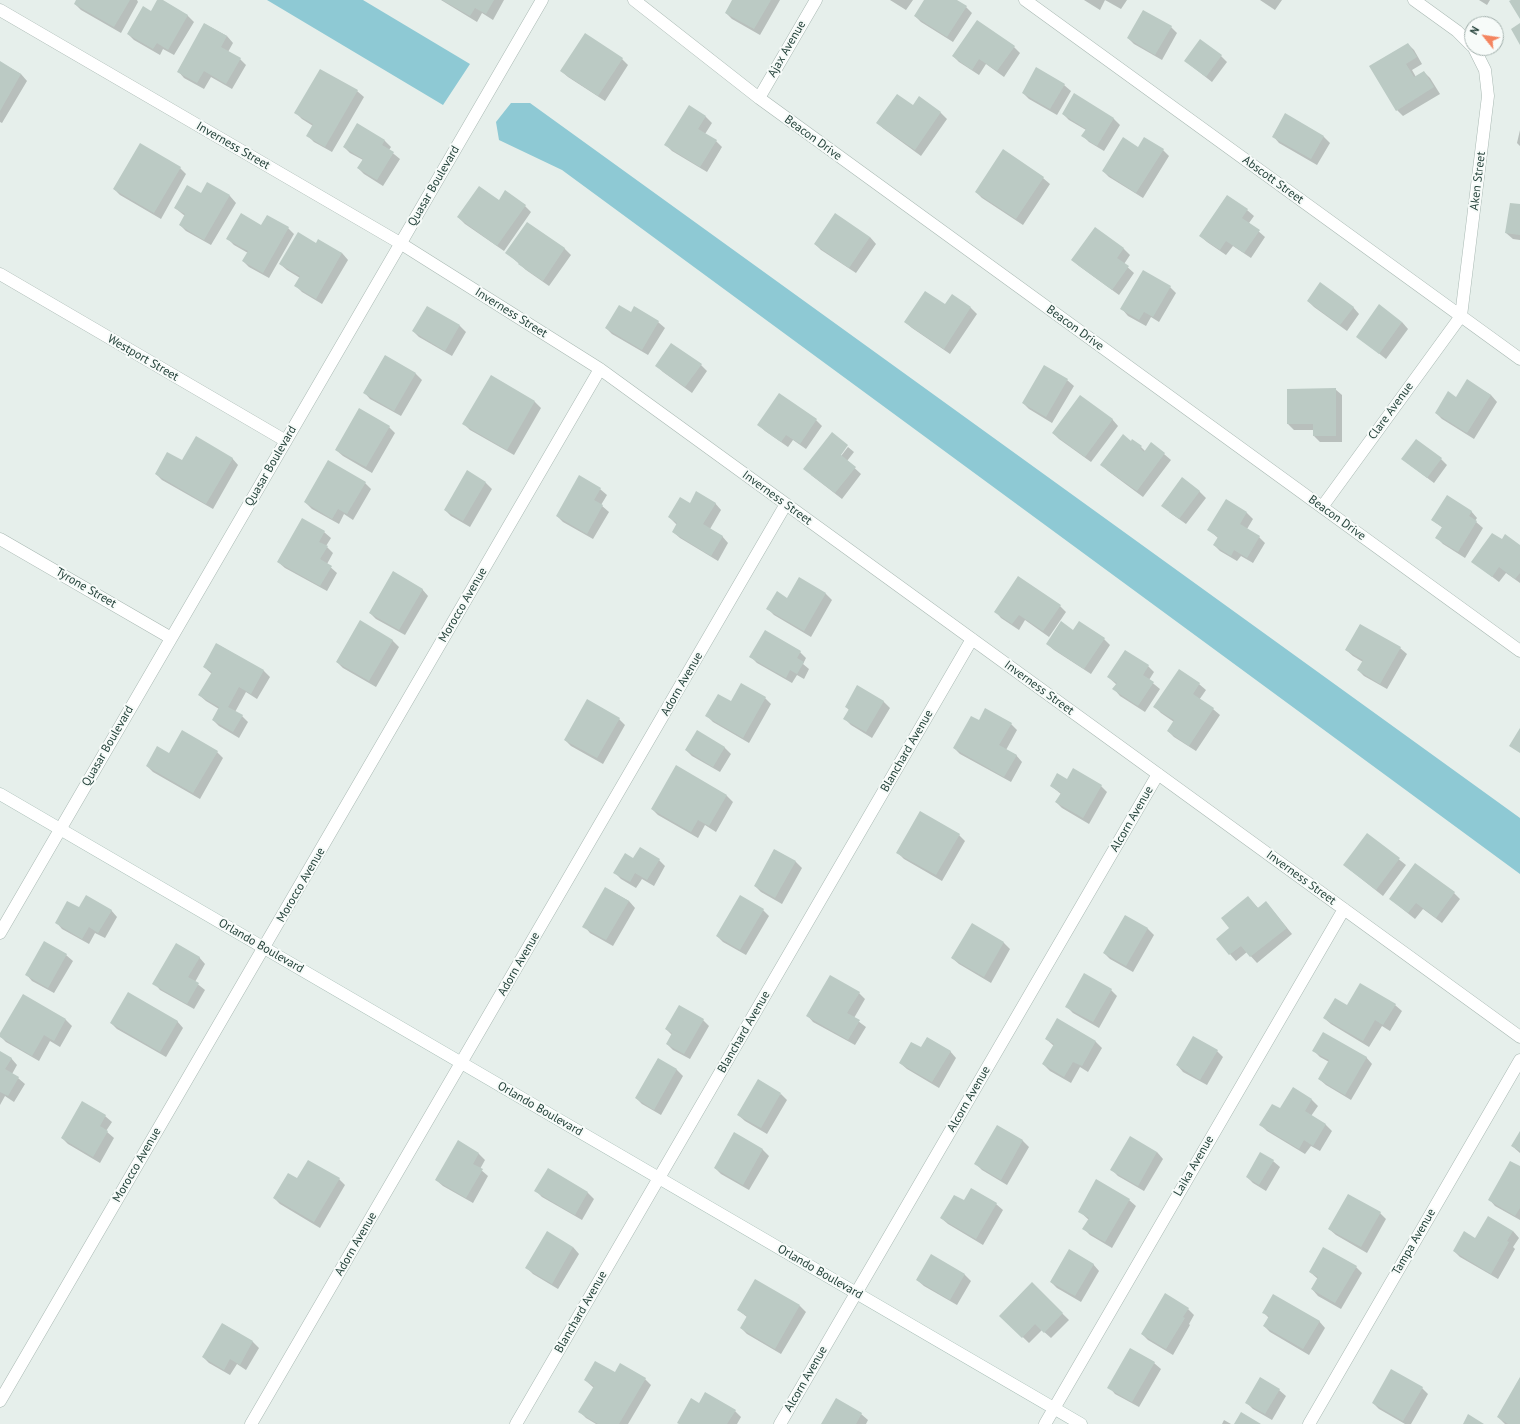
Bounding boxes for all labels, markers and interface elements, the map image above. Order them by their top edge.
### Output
north arrow [1464,16,1504,56]
street label: Ajax Avenue [765,18,809,80]
text: N [1467,24,1482,37]
street label: Beacon Drive [782,112,844,164]
street label: Inverness Street [194,119,272,173]
street label: Quasar Boulevard [405,143,463,229]
street label: Aken Street [1467,151,1489,211]
street label: Abscott Street [1240,153,1306,207]
street label: Inverness Street [472,285,550,341]
street label: Beacon Drive [1044,302,1106,354]
street label: Westport Street [105,332,181,384]
street label: Clare Avenue [1365,380,1417,442]
street label: Quasar Boulevard [242,423,300,509]
street label: Inverness Street [739,468,815,528]
street label: Beacon Drive [1306,492,1368,544]
street label: Tyrone Street [53,565,119,611]
street label: Morocco Avenue [436,565,490,645]
street label: Adorn Avenue [658,650,706,718]
street label: Inverness Street [1001,658,1077,718]
street label: Quasar Boulevard [79,703,137,789]
street label: Blanchard Avenue [878,707,936,795]
street label: Alcorn Avenue [1107,784,1157,854]
street label: Morocco Avenue [274,845,328,925]
street label: Inverness Street [1263,848,1339,908]
street label: Orlando Boulevard [216,916,306,976]
street label: Adorn Avenue [495,930,543,998]
street label: Blanchard Avenue [715,988,773,1076]
street label: Alcorn Avenue [944,1064,994,1134]
street label: Orlando Boulevard [495,1079,585,1139]
street label: Morocco Avenue [110,1125,164,1205]
street label: Laika Avenue [1171,1133,1217,1199]
street label: Tampa Avenue [1389,1206,1439,1278]
street label: Adorn Avenue [332,1210,380,1278]
street label: Orlando Boulevard [775,1242,865,1302]
street label: Blanchard Avenue [552,1268,610,1356]
street label: Alcorn Avenue [781,1344,831,1414]

